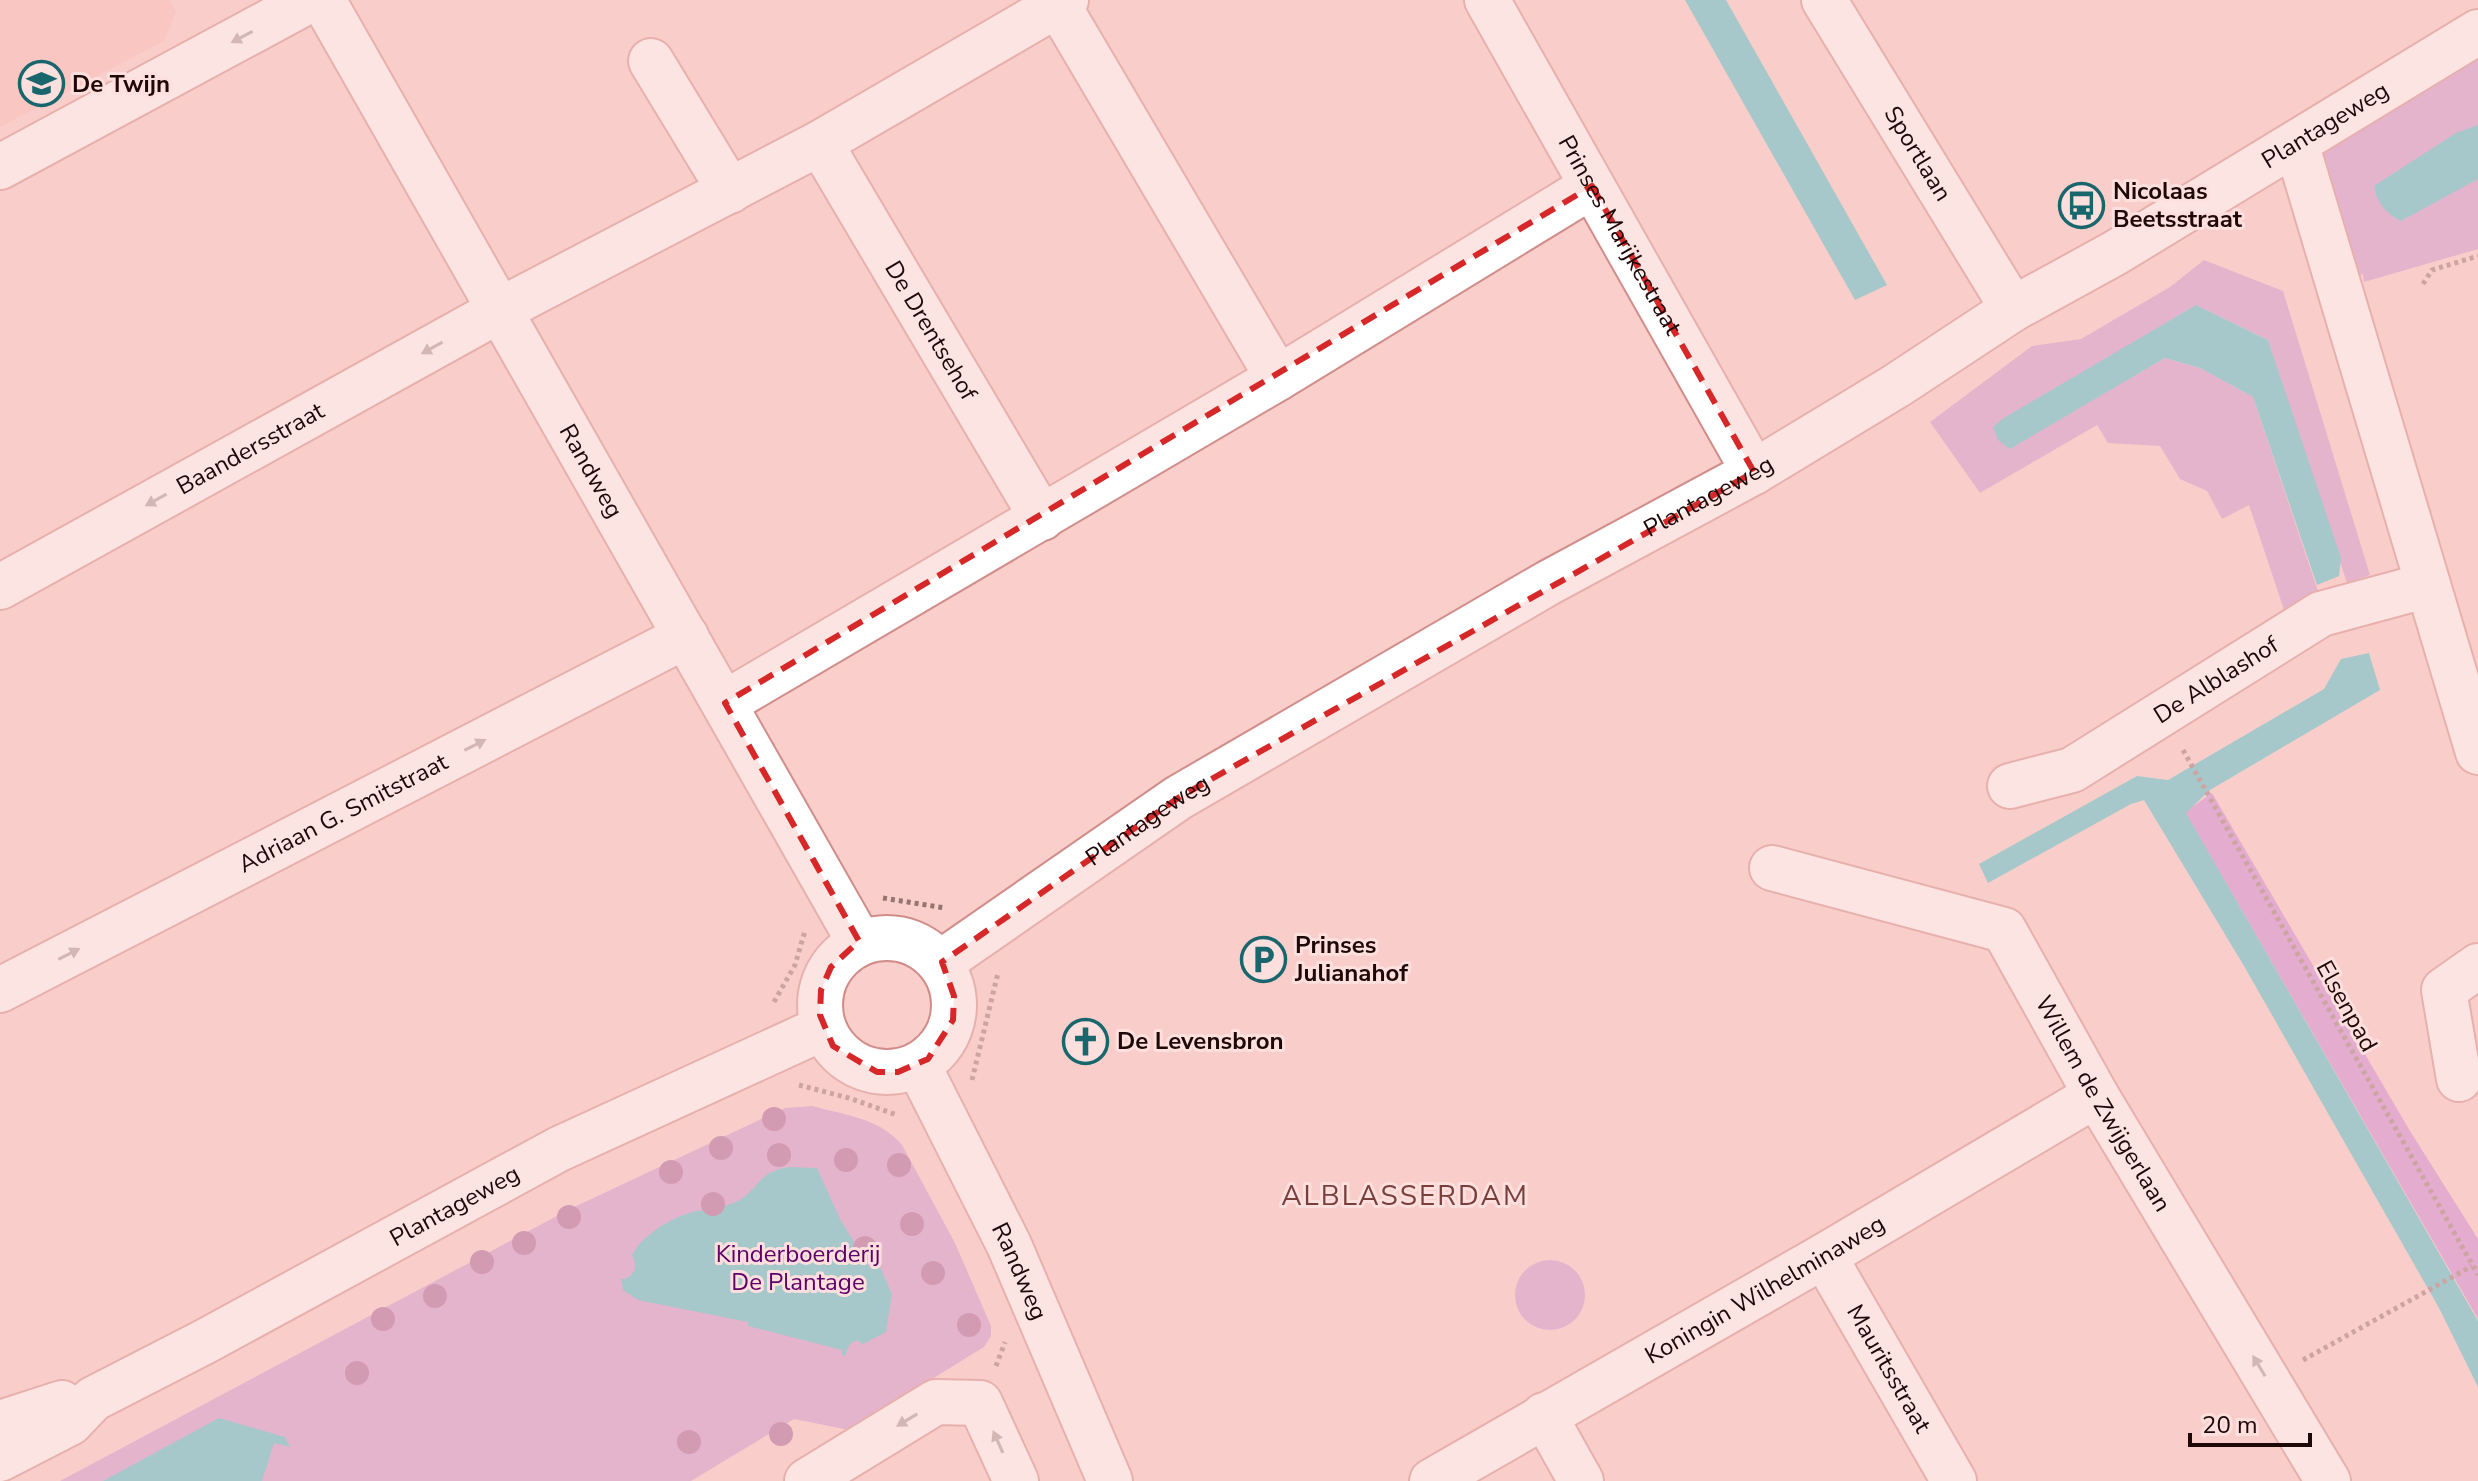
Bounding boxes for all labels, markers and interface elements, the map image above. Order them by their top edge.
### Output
one-way arrow [230,30,253,44]
school or university icon: De Twijn [17,60,65,108]
place label: De Twijn [72,68,170,100]
street label: Plantageweg [2256,74,2395,176]
street label: Sportlaan [1877,100,1959,207]
street label: Prinses Marijkestraat [1551,129,1689,341]
place label: Nicolaas Beetsstraat [2113,175,2243,235]
bus stop icon: Nicolaas Beetsstraat [2058,181,2106,229]
street label: De Drentsehof [877,255,985,407]
one-way arrow [421,340,443,354]
street label: Baandersstraat [171,394,330,502]
street label: Randweg [552,418,631,524]
street label: Plantageweg [1638,448,1780,545]
one-way arrow [144,494,167,507]
street label: De Alblashof [2148,628,2285,731]
one-way arrow [463,739,486,752]
street label: Adriaan G. Smitstraat [233,745,454,880]
street label: Plantageweg [1079,767,1216,873]
place label: Prinses Julianahof [1294,929,1409,989]
parking icon: Prinses Julianahof [1240,935,1288,983]
one-way arrow [58,948,81,961]
street label: Elsenpad [2309,955,2385,1057]
street label: Willem de Zwijgerlaan [2028,990,2178,1218]
church icon: De Levensbron [1062,1017,1110,1065]
place label: De Levensbron [1117,1025,1284,1057]
street label: Plantageweg [384,1157,525,1254]
district label: ALBLASSERDAM [1281,1177,1529,1215]
street label: Koningin Wilhelminaweg [1639,1208,1891,1372]
street label: Randweg [984,1217,1055,1325]
park label: Kinderboerderij De Plantage [716,1238,880,1298]
street label: Mauritsstraat [1839,1299,1939,1439]
one-way arrow [2252,1355,2266,1377]
scale bar [2190,1397,2310,1447]
text: 20 m [2202,1409,2258,1441]
one-way arrow [896,1413,918,1427]
one-way arrow [991,1430,1005,1454]

